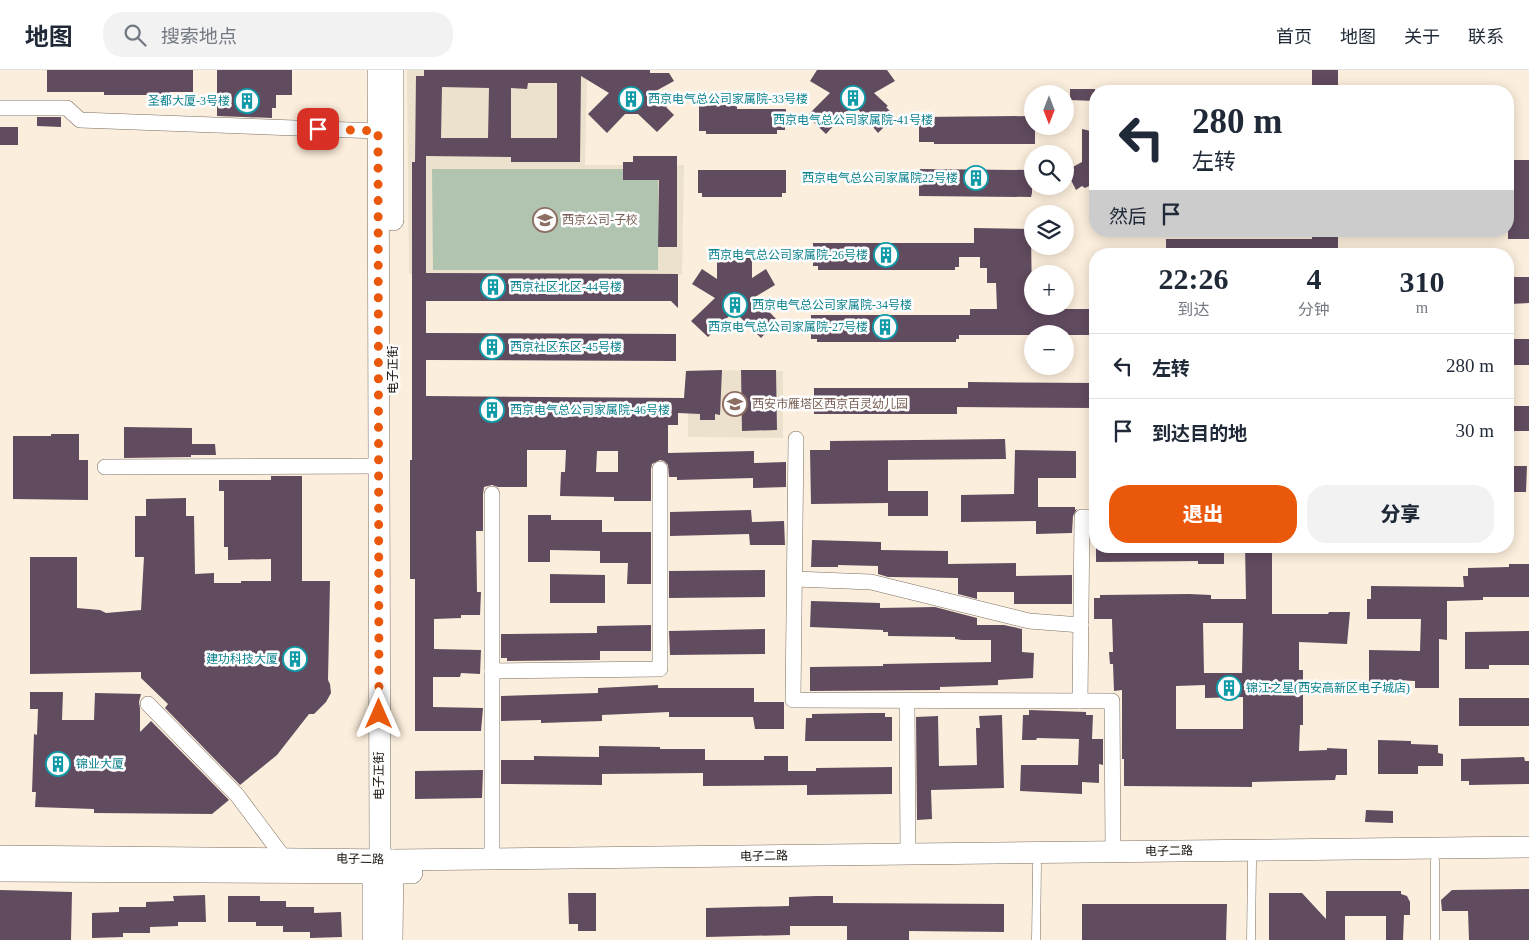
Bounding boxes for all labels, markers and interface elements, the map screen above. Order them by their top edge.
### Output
search box [103,12,453,57]
icon: search [121,21,149,49]
text: 地图 [25,24,73,50]
text: 搜索地点 [161,26,237,47]
text: 首页 [1276,27,1312,47]
text: 地图 [1340,27,1376,47]
text: 关于 [1404,27,1440,47]
text: 联系 [1468,27,1504,47]
building icon: 西京电气总公司家属院-41号楼 [840,85,866,111]
north arrow [1024,85,1074,135]
map controls [1024,85,1074,375]
building icon: 西京电气总公司家属院-33号楼 [618,86,644,112]
building icon: 圣都大厦-3号楼 [234,88,260,114]
place label: 西京电气总公司家属院-33号楼 [648,92,808,106]
place label: 圣都大厦-3号楼 [148,94,230,108]
text: 280 m [1192,102,1282,141]
icon: left [1109,105,1174,170]
pin [297,108,339,150]
place label: 西京电气总公司家属院-41号楼 [773,113,933,127]
icon: arrive [304,115,332,143]
button: search [1024,145,1074,195]
text: 左转 [1192,149,1236,174]
building icon: 西京电气总公司家属院22号楼 [963,165,989,191]
place label: 西京电气总公司家属院22号楼 [802,171,958,185]
icon: arrive [1157,200,1185,228]
button: layers [1024,205,1074,255]
text: 然后 [1109,206,1147,227]
school or university icon: 西京公司-子校 [532,207,558,233]
place label: 西京公司-子校 [562,213,638,227]
building icon: 西京电气总公司家属院-26号楼 [873,242,899,268]
place label: 西京电气总公司家属院-26号楼 [708,248,868,262]
text: 22:26 [1158,262,1228,295]
text: 4 [1306,262,1321,295]
button: + [1024,265,1074,315]
text: 310 [1399,265,1444,298]
building icon: 西京社区北区-44号楼 [480,274,506,300]
place label: 西京社区北区-44号楼 [510,280,622,294]
building icon: 西京电气总公司家属院-34号楼 [722,292,748,318]
place label: 西京电气总公司家属院-34号楼 [752,298,912,312]
text: m [1416,299,1428,316]
text: 到达 [1177,301,1209,318]
text: 分钟 [1298,301,1330,318]
building icon: 西京电气总公司家属院-27号楼 [872,314,898,340]
place label: 西京电气总公司家属院-27号楼 [708,320,868,334]
button: − [1024,325,1074,375]
building icon: 西京社区东区-45号楼 [479,334,505,360]
place label: 西京社区东区-45号楼 [510,340,622,354]
street label: 电子正街 [386,346,400,394]
icon: left [1109,352,1137,380]
text: 280 m [1446,355,1494,376]
text: 左转 [1152,358,1190,379]
school or university icon: 西安市雁塔区西京百灵幼儿园 [722,391,748,417]
building icon: 西京电气总公司家属院-46号楼 [479,397,505,423]
place label: 西安市雁塔区西京百灵幼儿园 [752,397,908,411]
place label: 西京电气总公司家属院-46号楼 [510,403,670,417]
icon: arrive [1109,417,1137,445]
text: 30 m [1455,420,1494,441]
text: 到达目的地 [1152,423,1247,444]
button: 退出 [1109,485,1297,543]
button: 分享 [1307,485,1494,543]
building icon: 建功科技大厦 [282,646,308,672]
place label: 建功科技大厦 [206,652,278,666]
building icon: 锦江之星(西安高新区电子城店) [1216,675,1242,701]
place label: 锦江之星(西安高新区电子城店) [1246,681,1410,695]
position arrow [352,687,404,739]
building icon: 锦业大厦 [45,751,71,777]
street label: 电子正街 [372,752,386,800]
place label: 锦业大厦 [76,757,124,771]
street label: 电子二路 [1145,844,1193,858]
street label: 电子二路 [740,849,788,863]
street label: 电子二路 [336,852,384,866]

